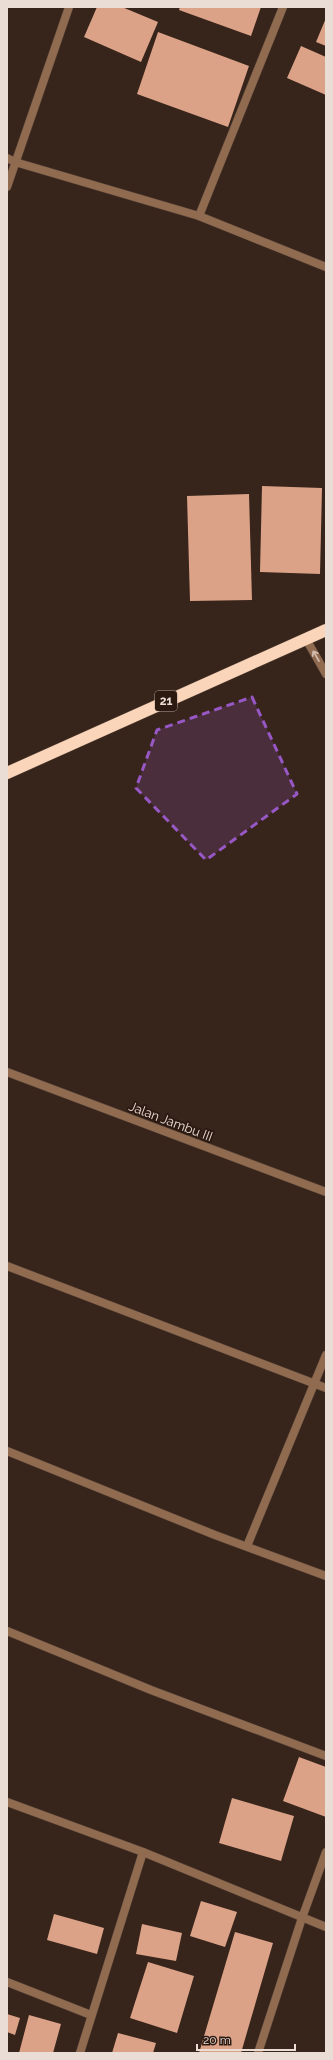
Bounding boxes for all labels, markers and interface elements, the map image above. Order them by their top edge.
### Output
one-way arrow [311,651,319,663]
road number: 21 [155,691,177,711]
street label: Jalan Jambu III [127,1099,215,1144]
scale bar [197,2026,295,2052]
text: 20 m [203,2033,231,2047]

